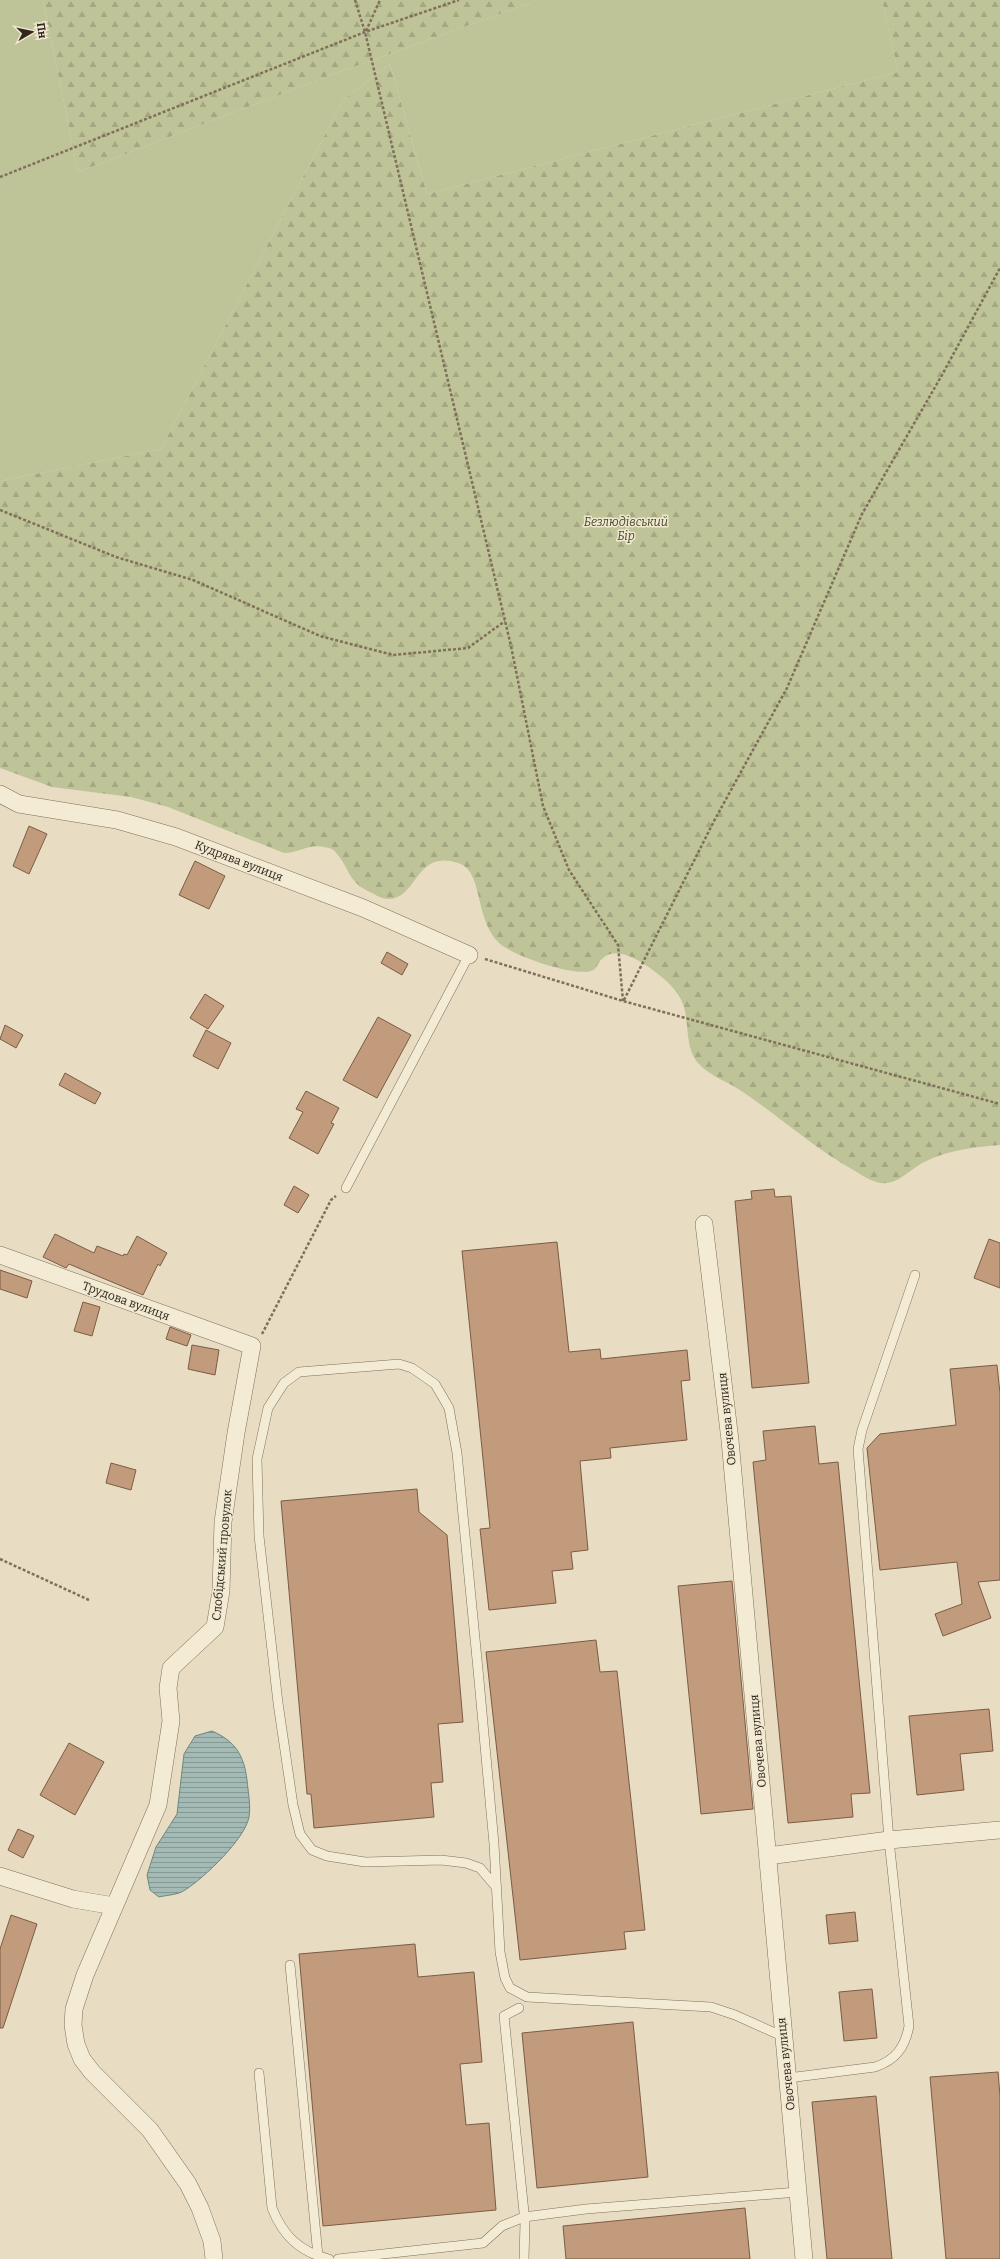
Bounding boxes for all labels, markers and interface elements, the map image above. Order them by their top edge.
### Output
north arrow [12,12,52,52]
text: Пн [34,22,49,40]
park label: Безлюдівський Бір [584,515,668,543]
street label: Кудрява вулиця [193,838,285,884]
street label: Трудова вулиця [80,1279,172,1323]
street label: Овочева вулиця [715,1371,739,1466]
street label: Слобідський провулок [209,1489,235,1621]
street label: Овочева вулиця [747,1693,769,1788]
street label: Овочева вулиця [774,2016,798,2111]

